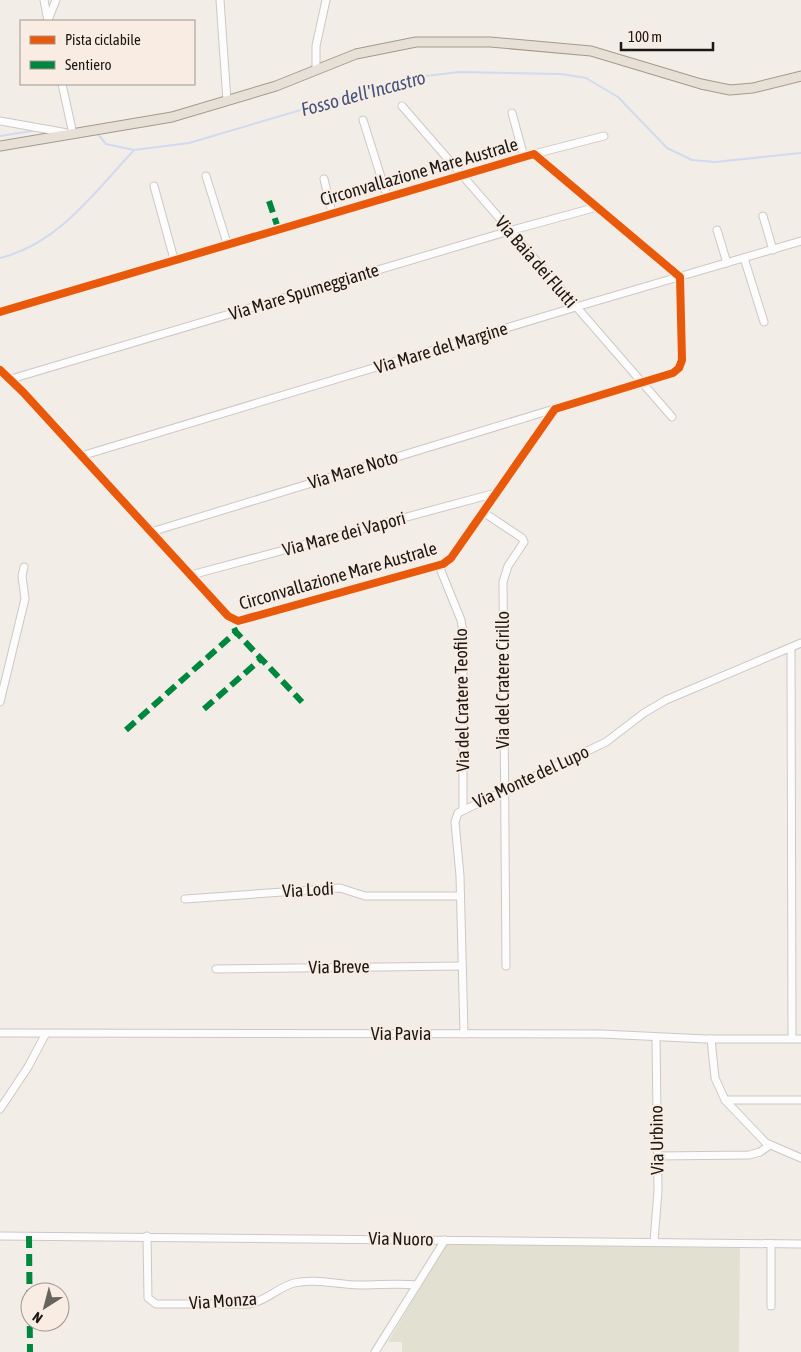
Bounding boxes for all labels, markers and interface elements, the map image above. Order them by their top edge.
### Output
legend [20,20,195,85]
scale bar [621,20,714,52]
text: 100 m [628,28,662,45]
text: Pista ciclabile [65,31,141,48]
text: Sentiero [65,56,111,73]
water label: Fosso dell'Incastro [298,66,428,120]
street label: Circonvallazione Mare Australe [317,133,520,210]
street label: Via Baia dei Flutti [491,212,582,312]
street label: Via Mare Spumeggiante [226,259,381,324]
street label: Via Mare del Margine [372,317,510,378]
street label: Via Mare Noto [305,446,400,493]
street label: Via Mare dei Vapori [280,507,408,560]
street label: Circonvallazione Mare Australe [236,537,439,614]
street label: Via del Cratere Cirillo [492,611,513,749]
street label: Via del Cratere Teofilo [450,628,473,772]
street label: Via Monte del Lupo [470,741,592,813]
street label: Via Lodi [282,878,334,901]
street label: Via Breve [308,955,370,978]
street label: Via Pavia [371,1023,431,1044]
street label: Via Urbino [645,1105,668,1175]
street label: Via Nuoro [368,1227,434,1250]
north arrow [20,1282,70,1332]
street label: Via Monza [188,1288,258,1313]
text: N [29,1309,45,1326]

